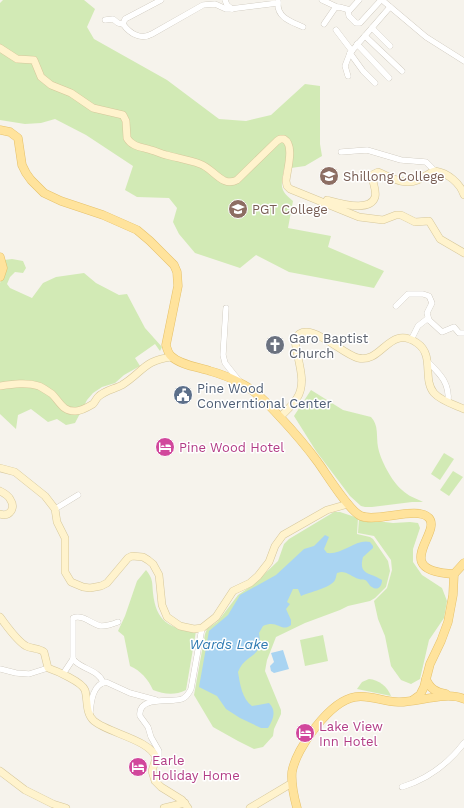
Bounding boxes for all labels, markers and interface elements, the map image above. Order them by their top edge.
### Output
school or university icon: Shillong College [318,165,340,187]
place label: Shillong College [343,169,445,184]
school or university icon: PGT College [227,198,249,220]
place label: PGT College [252,202,328,217]
place label: Garo Baptist Church [289,331,369,361]
church icon: Garo Baptist Church [264,334,286,356]
place label: Pine Wood Converntional Center [197,381,332,411]
public building icon: Pine Wood Converntional Center [172,384,194,406]
hotel icon: Pine Wood Hotel [154,436,176,458]
place label: Pine Wood Hotel [179,440,284,455]
water label: Wards Lake [190,636,268,652]
place label: Lake View Inn Hotel [319,719,383,749]
hotel icon: Lake View Inn Hotel [294,722,316,744]
place label: Earle Holiday Home [152,753,240,783]
hotel icon: Earle Holiday Home [127,756,149,778]

